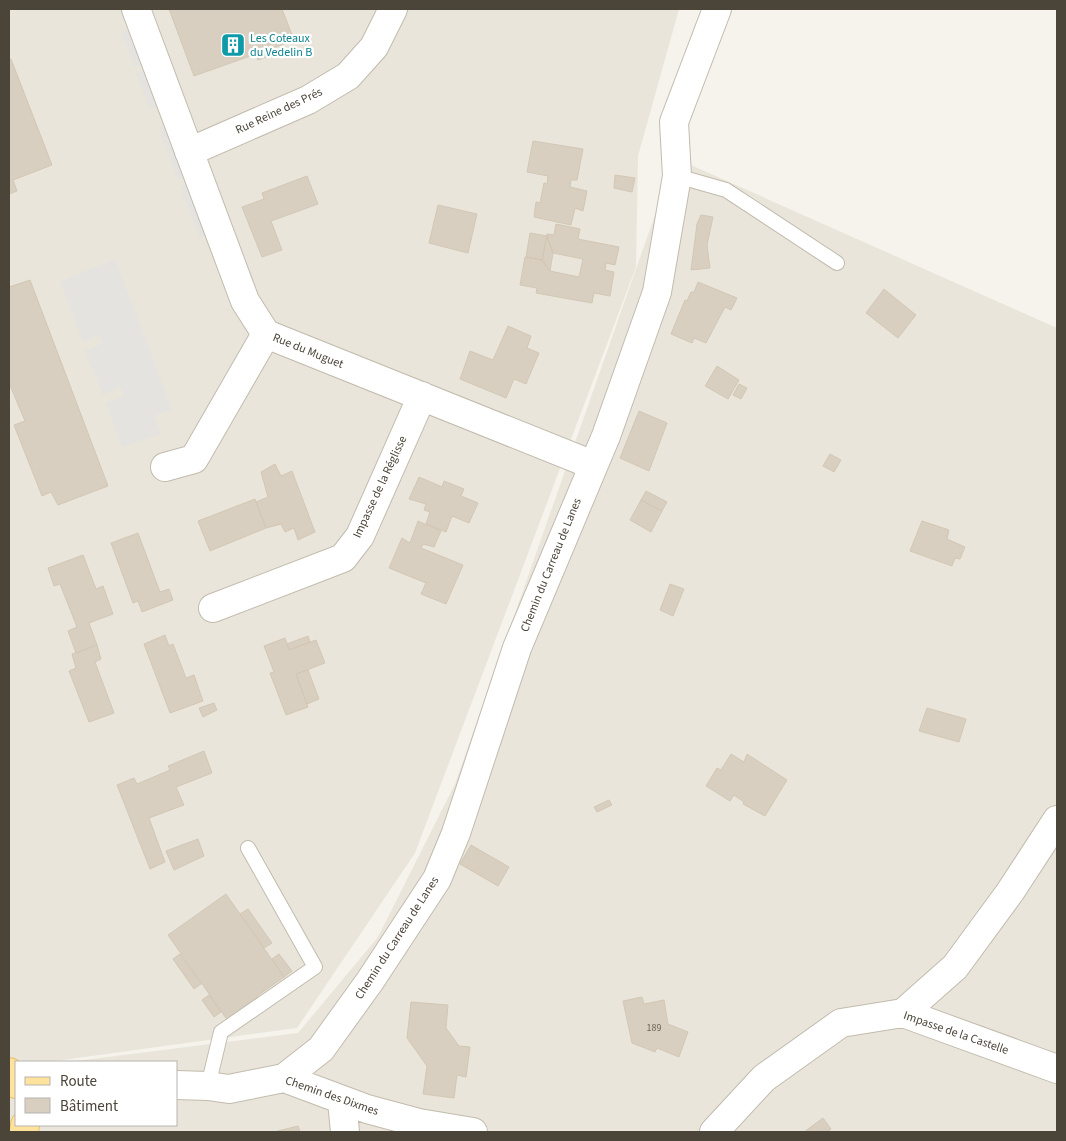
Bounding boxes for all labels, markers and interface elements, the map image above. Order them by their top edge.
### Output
place label: Les Coteaux du Vedelin B [250,30,312,61]
building icon: Les Coteaux du Vedelin B [220,32,246,58]
street label: Rue Reine des Prés [233,83,325,139]
street label: Rue du Muguet [270,329,346,373]
street label: Impasse de la Réglisse [349,433,411,541]
street label: Chemin du Carreau de Lanes [516,495,586,635]
street label: Chemin du Carreau de Lanes [351,873,443,1003]
street label: Impasse de la Castelle [901,1007,1011,1059]
house number: 189 [647,1021,661,1035]
legend [15,1061,178,1126]
text: Route [60,1071,97,1092]
street label: Chemin des Dixmes [283,1072,381,1120]
text: Bâtiment [60,1096,118,1117]

